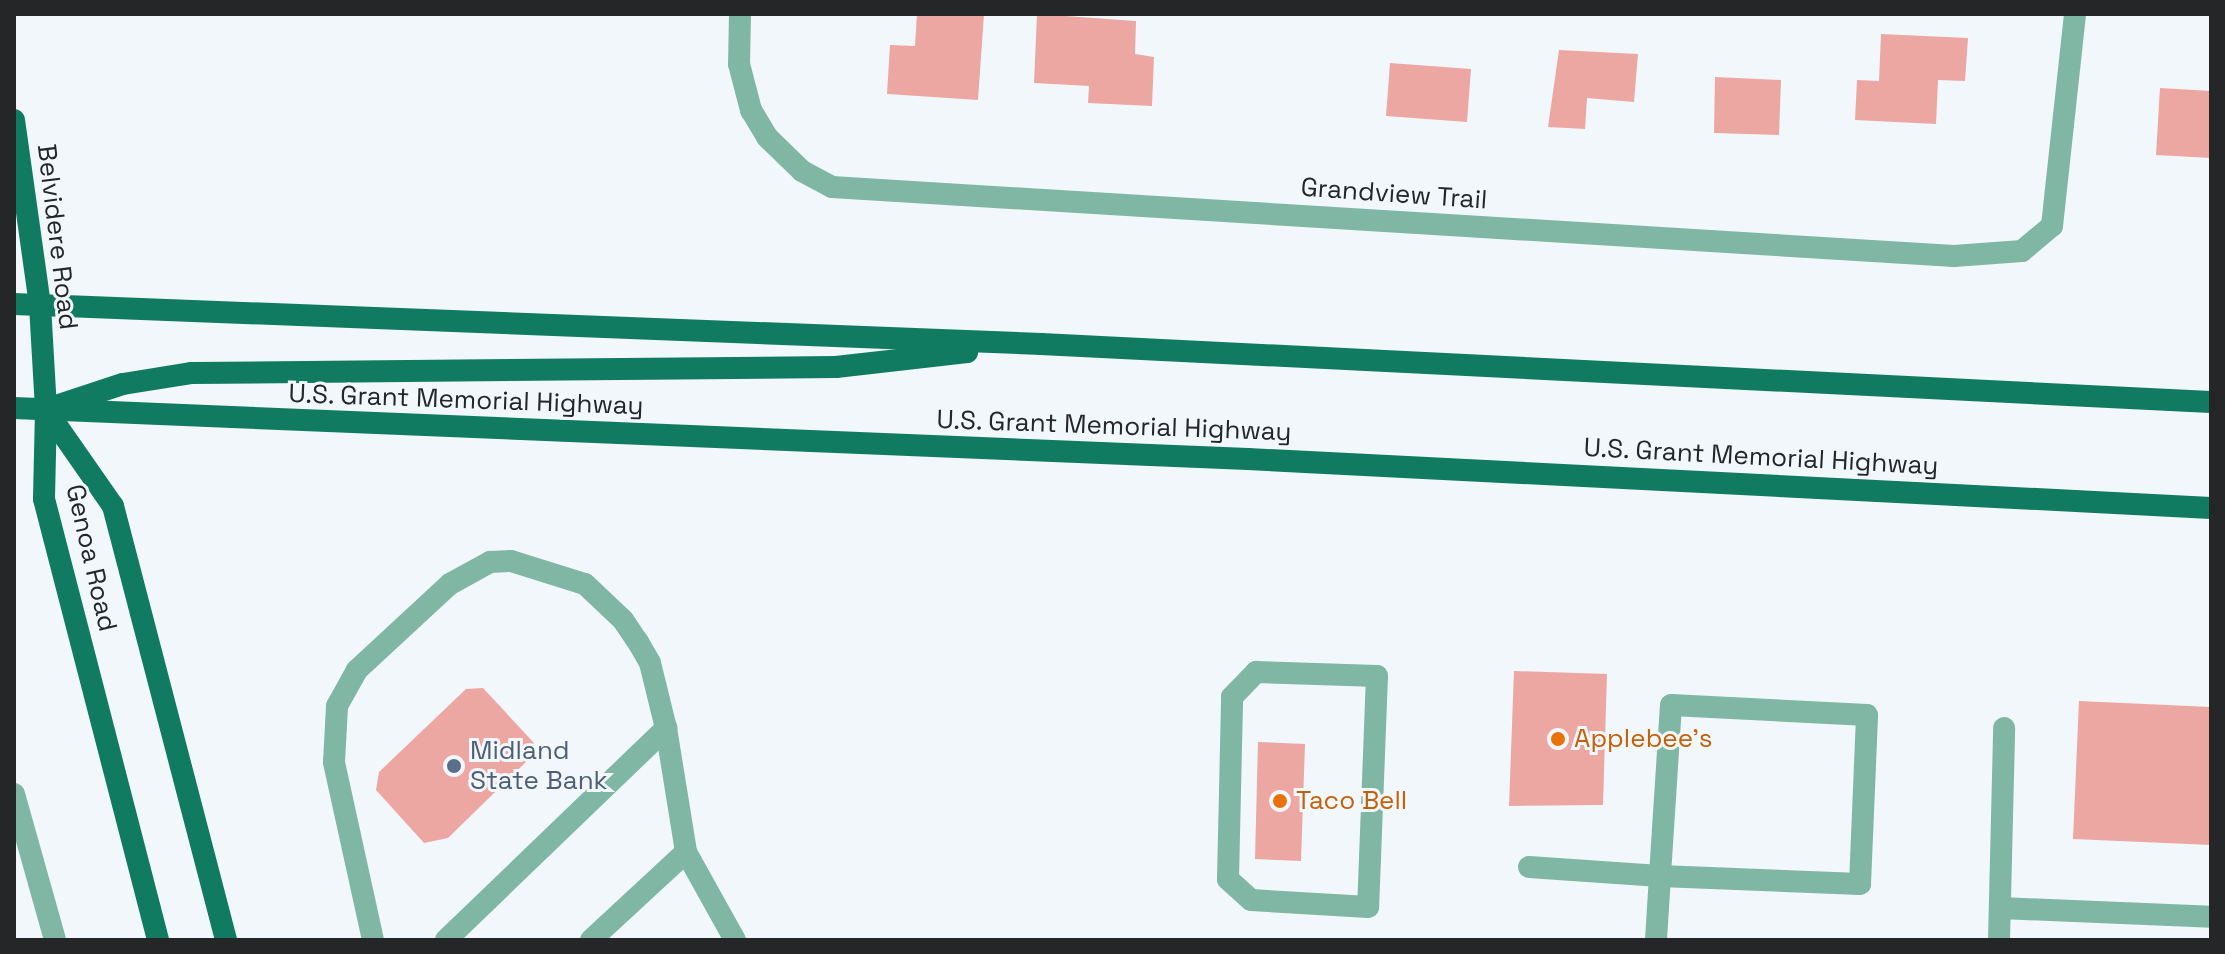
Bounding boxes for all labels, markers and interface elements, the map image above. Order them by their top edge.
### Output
street label: Belvidere Road [30,142,84,332]
street label: Grandview Trail [1299,172,1489,216]
street label: U.S. Grant Memorial Highway [288,378,644,422]
street label: U.S. Grant Memorial Highway [936,404,1292,448]
street label: U.S. Grant Memorial Highway [1582,432,1940,482]
street label: Genoa Road [59,481,123,635]
place label: Applebee's [1574,723,1712,755]
marker: Applebee's [1549,730,1567,748]
place label: Midland State Bank [470,735,608,796]
marker: Midland State Bank [445,757,463,775]
place label: Taco Bell [1296,785,1407,817]
marker: Taco Bell [1271,792,1289,810]

